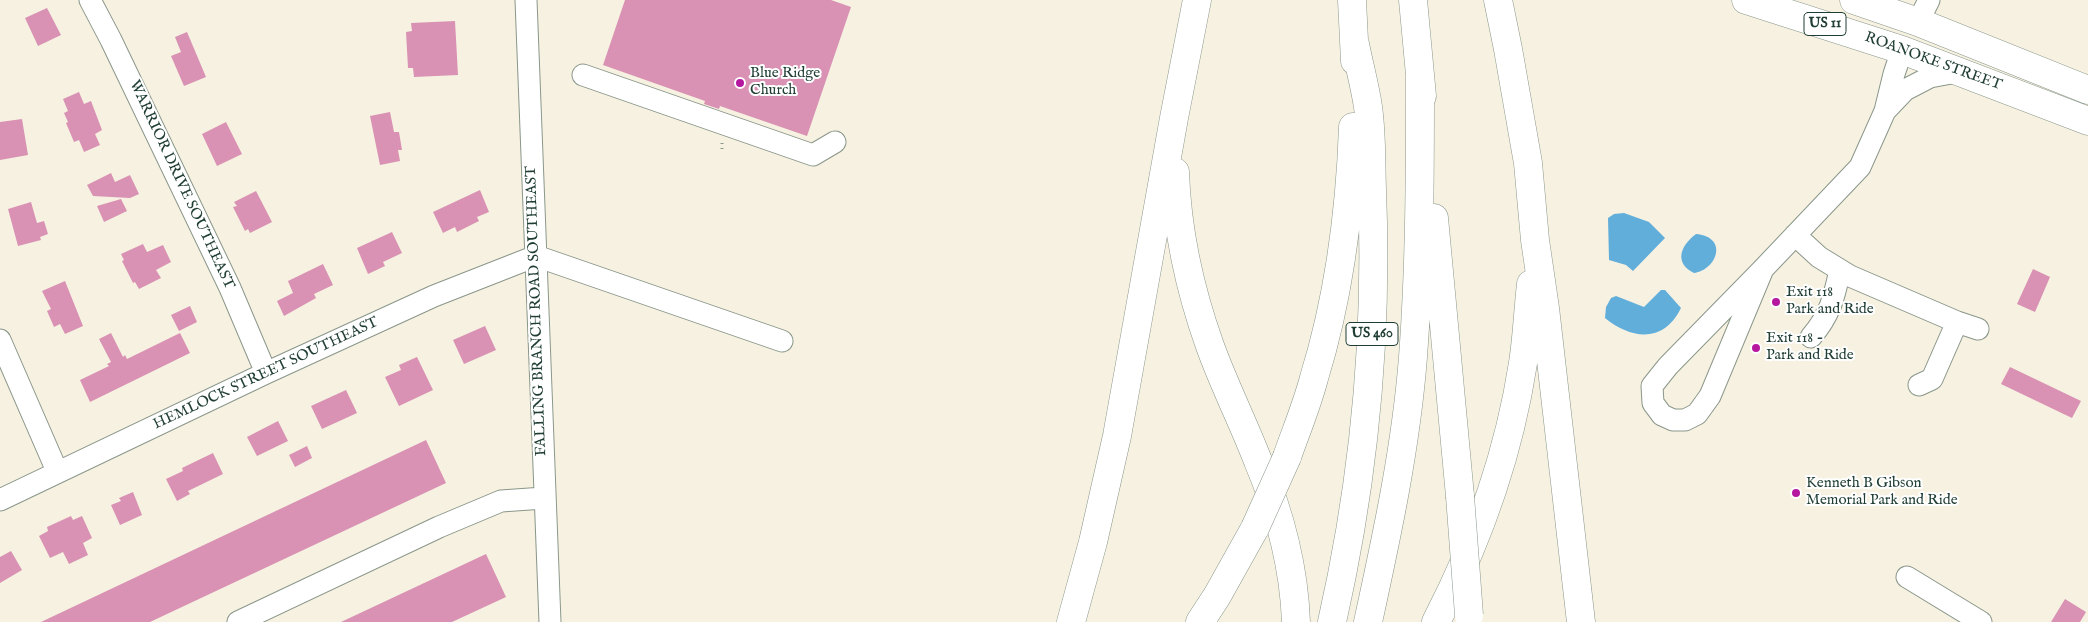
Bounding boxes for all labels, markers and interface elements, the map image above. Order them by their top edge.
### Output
road number: US 11 [1804,12,1846,36]
street label: ROANOKE STREET [1862,29,2004,95]
place label: Blue Ridge Church [750,65,820,100]
marker: Blue Ridge Church [734,77,746,89]
street label: WARRIOR DRIVE SOUTHEAST [125,78,237,292]
street label: FALLING BRANCH ROAD SOUTHEAST [523,166,551,456]
place label: Exit 118 Park and Ride [1786,284,1874,319]
marker: Exit 118 Park and Ride [1770,296,1782,308]
street label: HEMLOCK STREET SOUTHEAST [151,314,381,434]
road number: US 460 [1346,322,1398,346]
place label: Exit 118 - Park and Ride [1766,330,1854,365]
marker: Exit 118 - Park and Ride [1750,342,1762,354]
place label: Kenneth B Gibson Memorial Park and Ride [1806,475,1958,510]
marker: Kenneth B Gibson Memorial Park and Ride [1790,487,1802,499]

